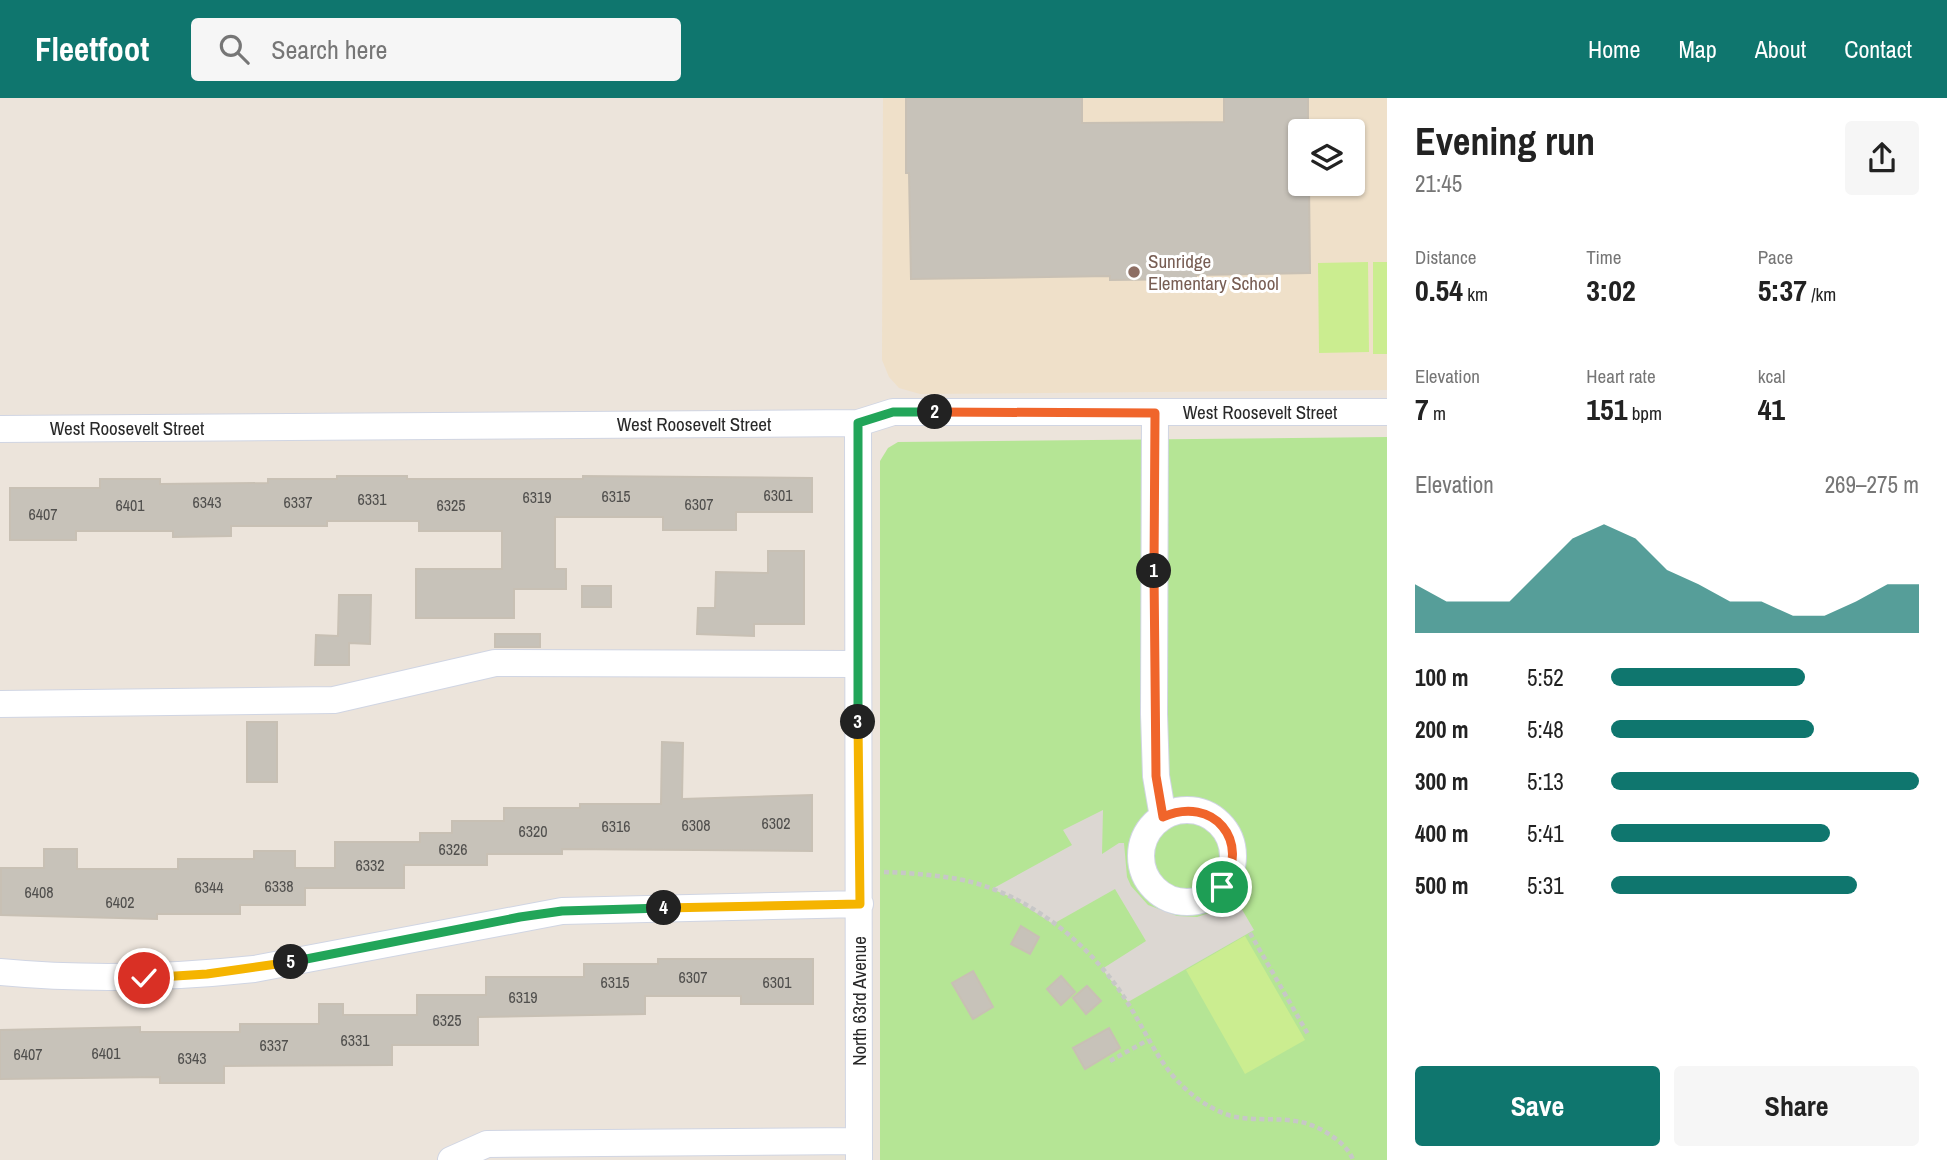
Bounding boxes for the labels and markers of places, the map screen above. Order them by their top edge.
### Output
place label: Sunridge Elementary School [1148,248,1279,296]
marker: Sunridge Elementary School [1126,264,1142,280]
pin: 2 [918,394,953,430]
pin: 1 [1136,554,1172,588]
pin: 3 [840,704,876,740]
pin [1192,857,1252,917]
pin: 4 [646,890,682,926]
pin: 5 [274,944,308,980]
pin [114,948,174,1008]

